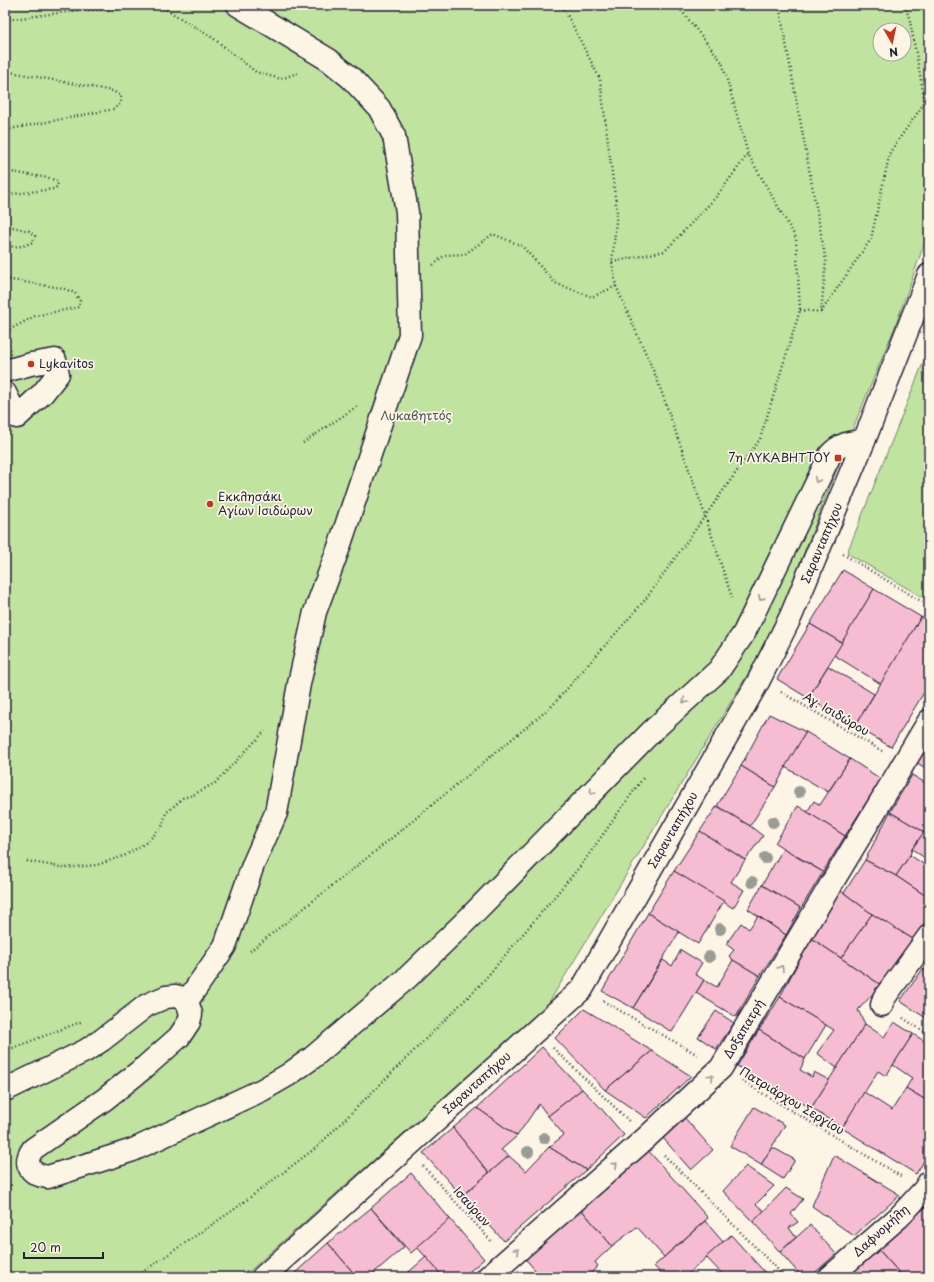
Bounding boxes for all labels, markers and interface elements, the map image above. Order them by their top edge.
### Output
north arrow [872,22,912,62]
text: N [888,43,899,61]
place label: Lykavitos [39,354,94,372]
marker: Lykavitos [26,359,36,369]
park label: Λυκαβηττός [380,406,452,424]
place label: 7η ΛΥΚΑΒΗΤΤΟΥ [729,448,830,466]
marker: 7η ΛΥΚΑΒΗΤΤΟΥ [833,453,843,463]
one-way arrow [814,476,822,484]
place label: Εκκλησάκι Αγίων Ισιδώρων [218,487,313,519]
marker: Εκκλησάκι Αγίων Ισιδώρων [205,499,215,509]
street label: Σαρανταπήχου [796,499,846,586]
one-way arrow [758,593,766,601]
street label: Αγ. Ισιδώρου [800,687,873,740]
one-way arrow [682,697,690,704]
one-way arrow [589,787,597,795]
street label: Σαρανταπήχου [643,788,702,871]
one-way arrow [776,965,783,972]
street label: Δοξαπατρή [718,995,768,1062]
street label: Σαρανταπήχου [438,1047,514,1118]
street label: Πατριάρχου Σεργίου [737,1062,848,1139]
one-way arrow [706,1075,714,1082]
one-way arrow [610,1163,618,1170]
street label: Ισαύρων [450,1182,496,1230]
street label: Δαφνομήλη [848,1200,912,1260]
scale bar [24,1234,103,1260]
text: 20 m [30,1238,61,1256]
one-way arrow [512,1248,520,1256]

